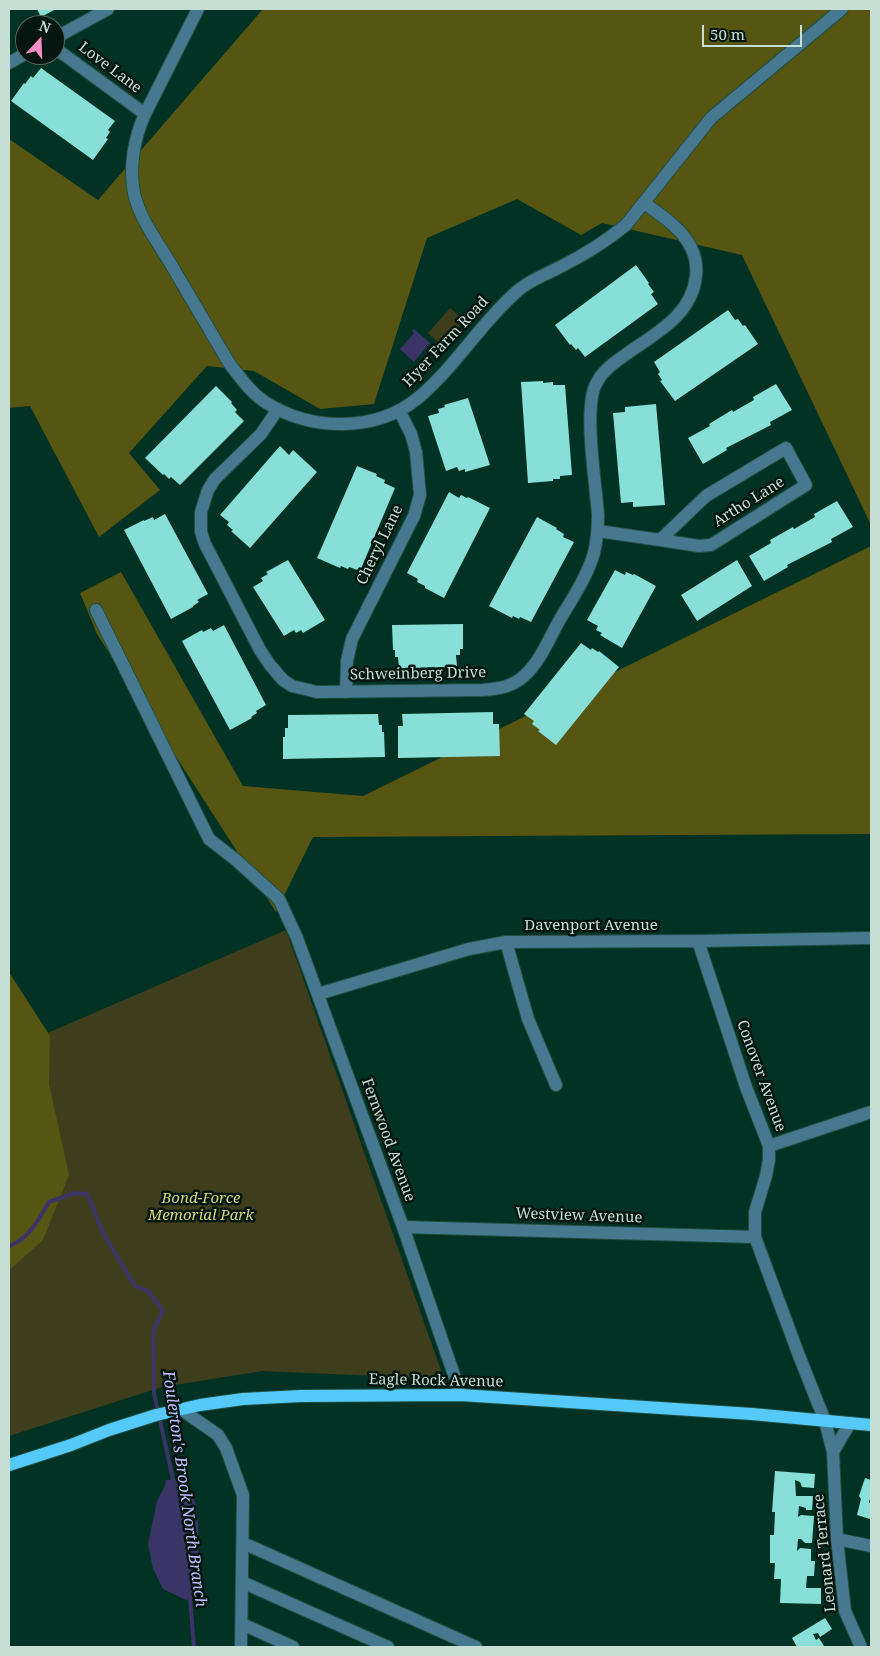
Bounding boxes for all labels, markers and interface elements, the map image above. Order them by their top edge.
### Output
north arrow [15,15,65,65]
scale bar [705,15,805,47]
text: N [37,16,53,37]
text: 50 m [710,24,745,44]
street label: Love Lane [75,39,145,97]
street label: Hyer Farm Road [399,293,493,391]
street label: Artho Lane [710,473,788,531]
street label: Cheryl Lane [353,502,407,588]
street label: Schweinberg Drive [350,664,486,684]
street label: Davenport Avenue [524,917,658,935]
street label: Conover Avenue [732,1018,790,1134]
street label: Fernwood Avenue [357,1076,419,1204]
park label: Bond-Force Memorial Park [148,1190,254,1225]
street label: Westview Avenue [515,1205,643,1227]
water label: Foulerton's Brook North Branch [158,1370,210,1608]
street label: Eagle Rock Avenue [369,1371,503,1391]
street label: Leonard Terrace [810,1493,840,1613]

